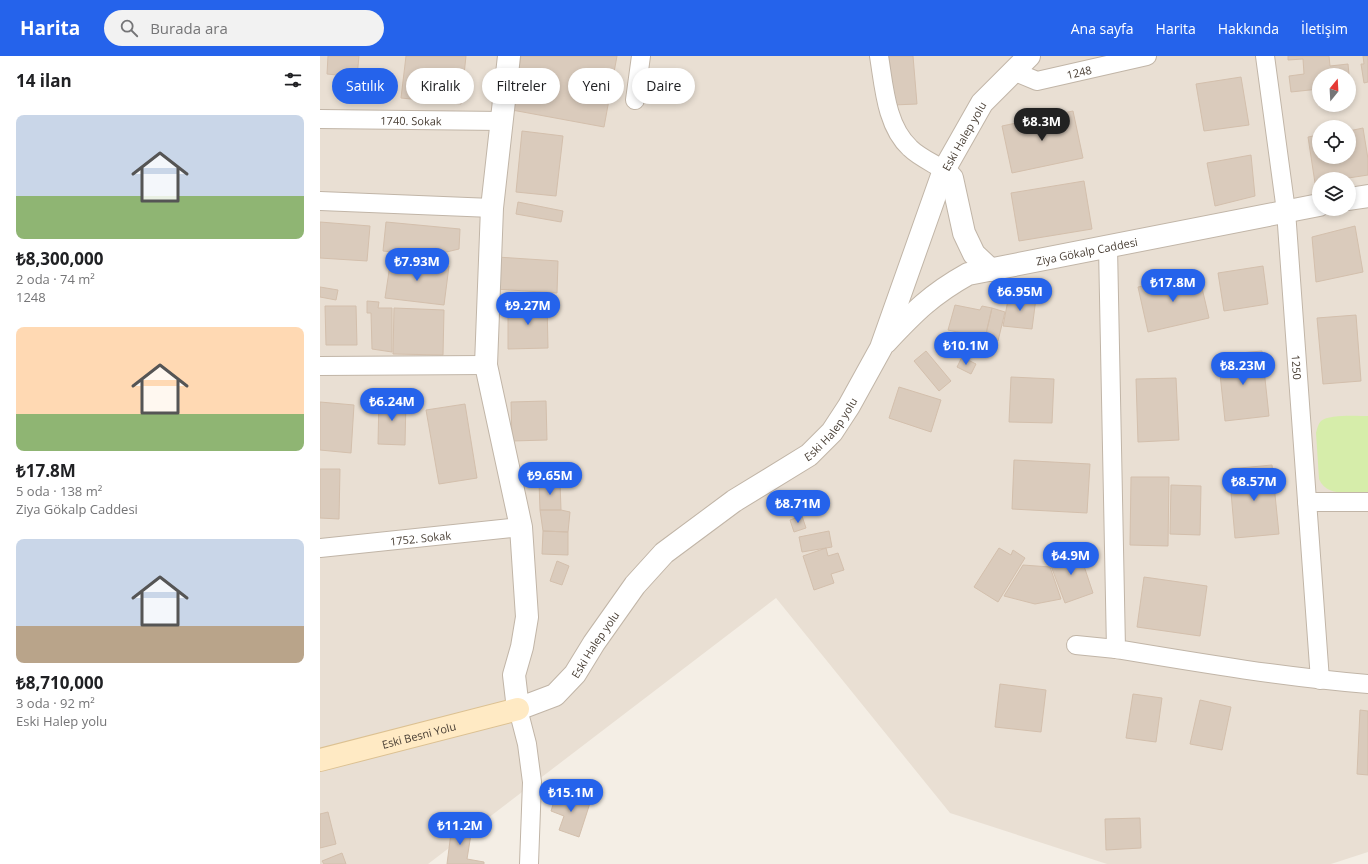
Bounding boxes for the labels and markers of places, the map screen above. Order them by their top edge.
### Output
pin: ₺8.3M [1014,108,1070,142]
pin: ₺7.93M [384,248,450,282]
pin: ₺17.8M [1140,269,1206,303]
pin: ₺6.95M [987,278,1053,312]
pin: ₺9.27M [495,292,561,326]
pin: ₺10.1M [933,332,999,366]
pin: ₺8.23M [1210,352,1276,386]
pin: ₺6.24M [359,388,425,422]
pin: ₺9.65M [517,462,583,496]
pin: ₺8.57M [1221,468,1287,502]
pin: ₺8.71M [765,490,831,524]
pin: ₺4.9M [1043,542,1099,576]
pin: ₺15.1M [538,779,604,813]
pin: ₺11.2M [427,812,493,846]

